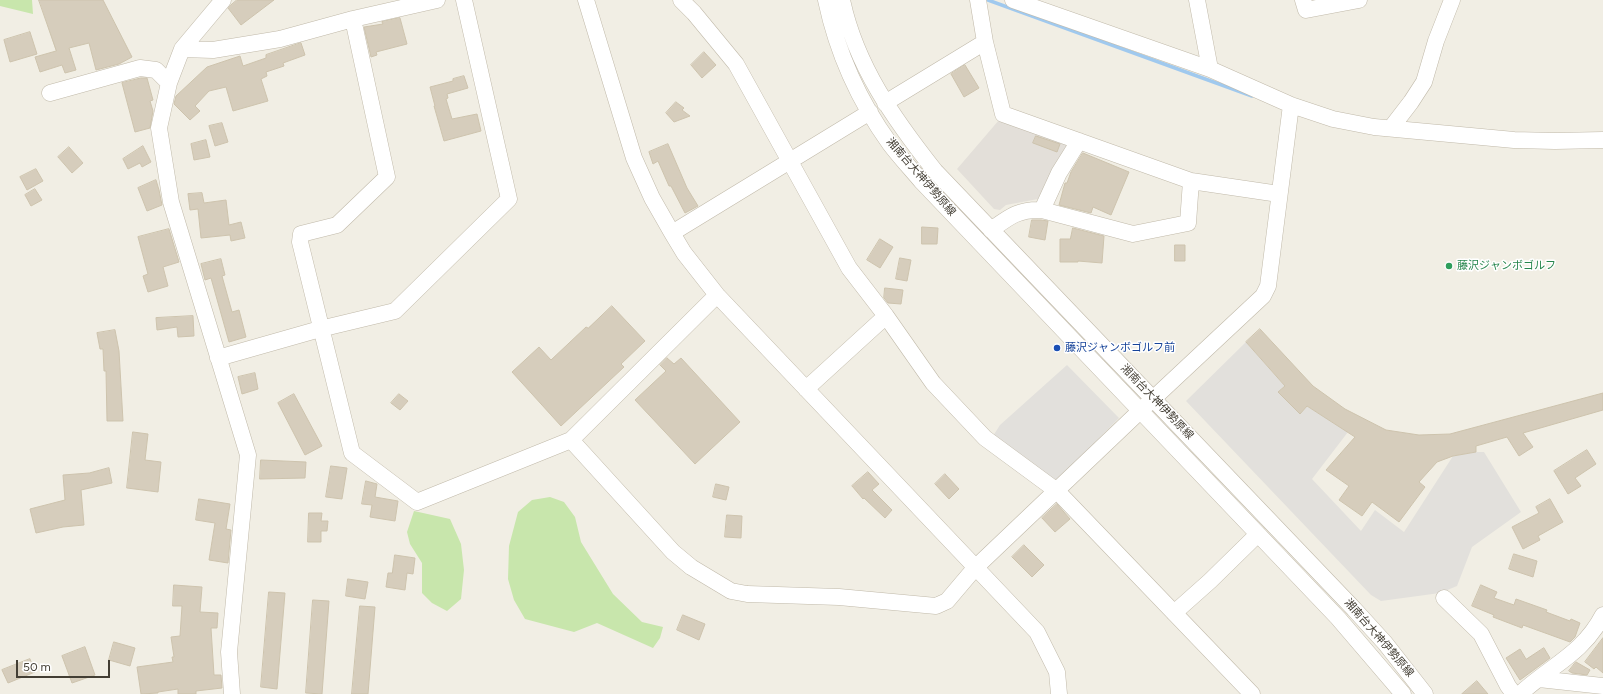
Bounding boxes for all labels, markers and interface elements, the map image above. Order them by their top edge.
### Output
street label: 湘南台大神伊勢原線 [884,135,958,219]
place label: 藤沢ジャンボゴルフ [1457,259,1556,273]
marker: 藤沢ジャンボゴルフ [1444,261,1454,271]
place label: 藤沢ジャンボゴルフ前 [1065,341,1175,355]
marker: 藤沢ジャンボゴルフ前 [1052,343,1062,353]
street label: 湘南台大神伊勢原線 [1118,362,1196,442]
street label: 湘南台大神伊勢原線 [1342,596,1416,680]
scale bar [18,652,112,678]
text: 50 m [23,660,51,674]

